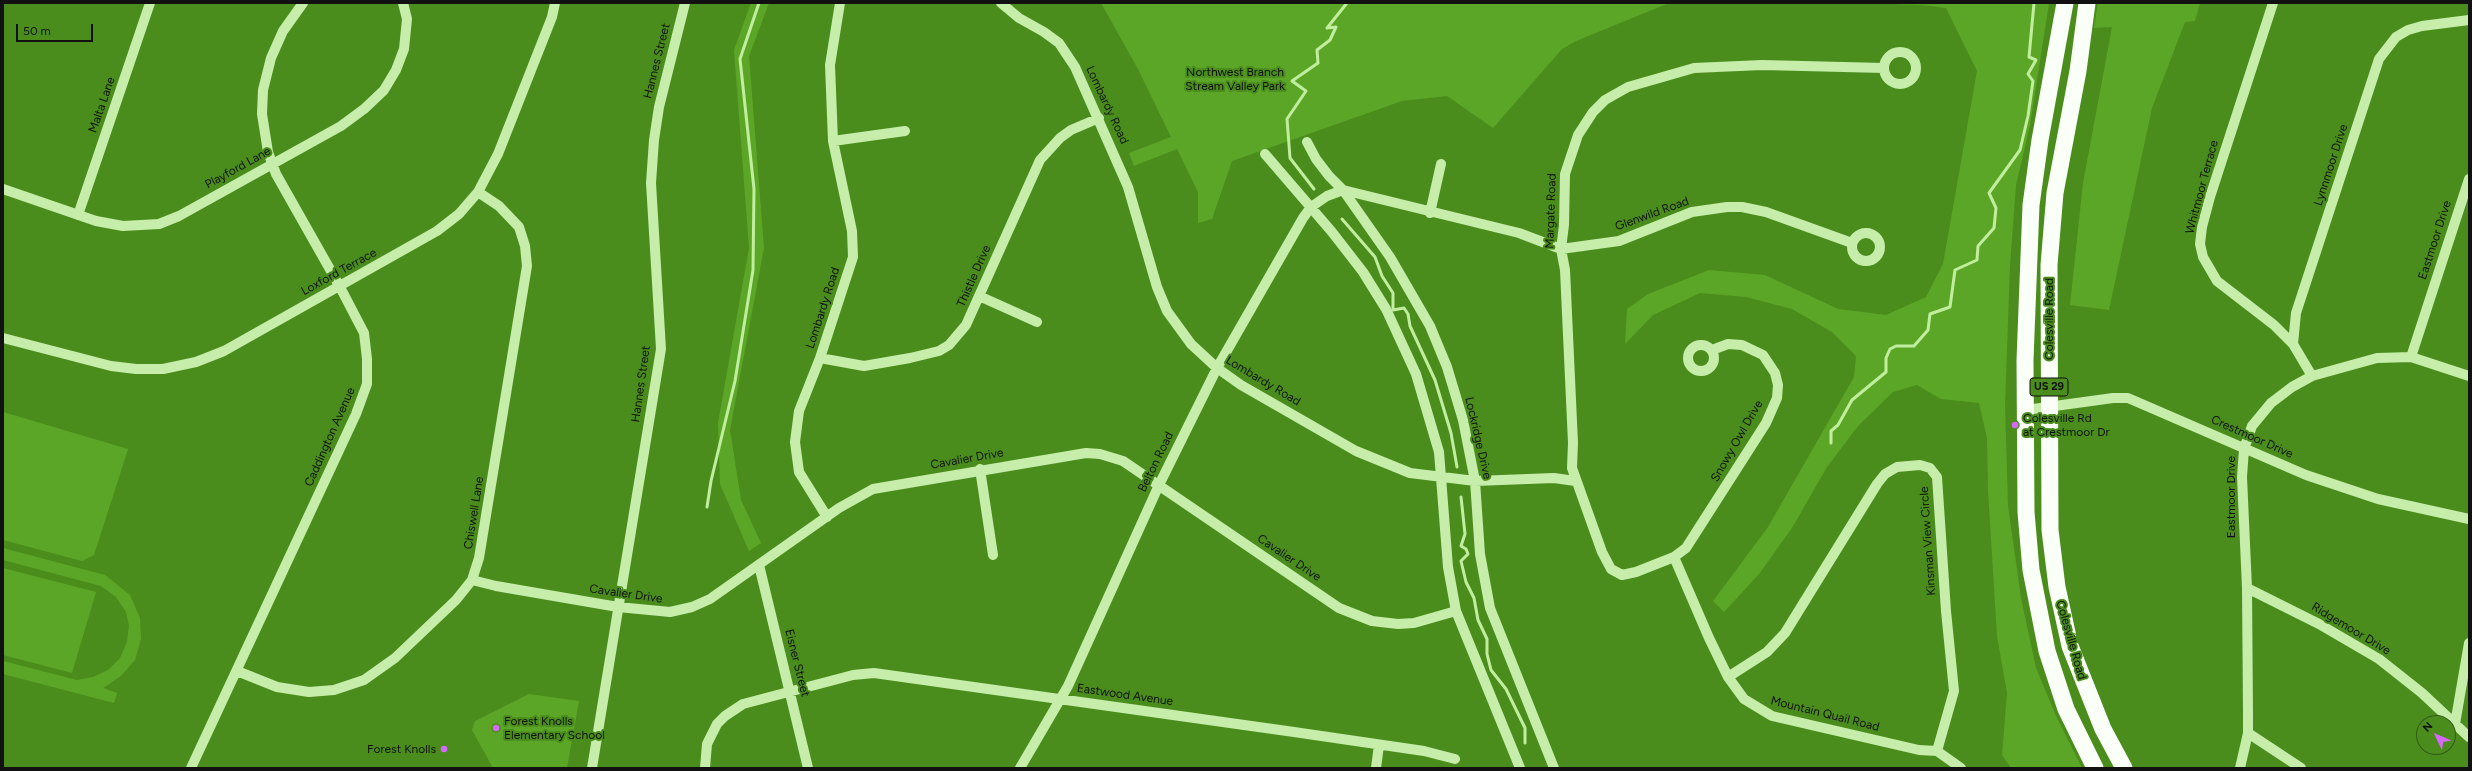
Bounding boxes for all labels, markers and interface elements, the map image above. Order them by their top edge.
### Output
scale bar [18,16,95,42]
street label: Hannes Street [641,22,673,100]
text: 50 m [23,24,51,38]
street label: Lombardy Road [1083,64,1131,146]
park label: Northwest Branch Stream Valley Park [1185,65,1285,93]
street label: Malta Lane [86,75,118,135]
street label: Lynnmoor Drive [2311,122,2351,208]
street label: Whitmoor Terrace [2183,139,2221,235]
street label: Playford Lane [203,144,273,192]
street label: Margate Road [1542,173,1560,249]
street label: Glenwild Road [1613,194,1691,234]
street label: Eastmoor Drive [2415,199,2455,281]
street label: Thistle Drive [954,243,994,309]
street label: Loxford Terrace [299,245,379,299]
street label: Lombardy Road [803,266,843,350]
street label: Colesville Road [2042,278,2056,360]
street label: Hannes Street [628,345,654,423]
street label: Lombardy Road [1223,353,1303,409]
road number: US 29 [2030,378,2068,396]
street label: Caddington Avenue [302,385,358,489]
street label: Lockridge Drive [1462,396,1494,480]
street label: Snowy Owl Drive [1708,398,1766,484]
place label: Colesville Rd at Crestmoor Dr [2023,411,2109,439]
street label: Crestmoor Drive [2209,412,2295,462]
marker: Colesville Rd at Crestmoor Dr [2010,420,2020,430]
street label: Belton Road [1135,430,1177,494]
street label: Cavalier Drive [929,446,1005,472]
street label: Eastmoor Drive [2224,456,2238,538]
street label: Chiswell Lane [461,476,487,550]
street label: Kinsman View Circle [1917,486,1939,596]
street label: Cavalier Drive [1254,531,1324,585]
street label: Cavalier Drive [589,582,663,606]
street label: Colesville Road [2053,599,2089,681]
street label: Ridgemoor Drive [2309,600,2393,658]
street label: Eisner Street [782,628,812,698]
street label: Eastwood Avenue [1076,681,1174,709]
street label: Mountain Quail Road [1769,693,1881,735]
place label: Forest Knolls Elementary School [504,714,605,742]
north arrow [2416,715,2456,755]
text: N [2420,719,2435,735]
marker: Forest Knolls Elementary School [491,723,501,733]
place label: Forest Knolls [367,742,436,756]
marker: Forest Knolls [439,744,449,754]

